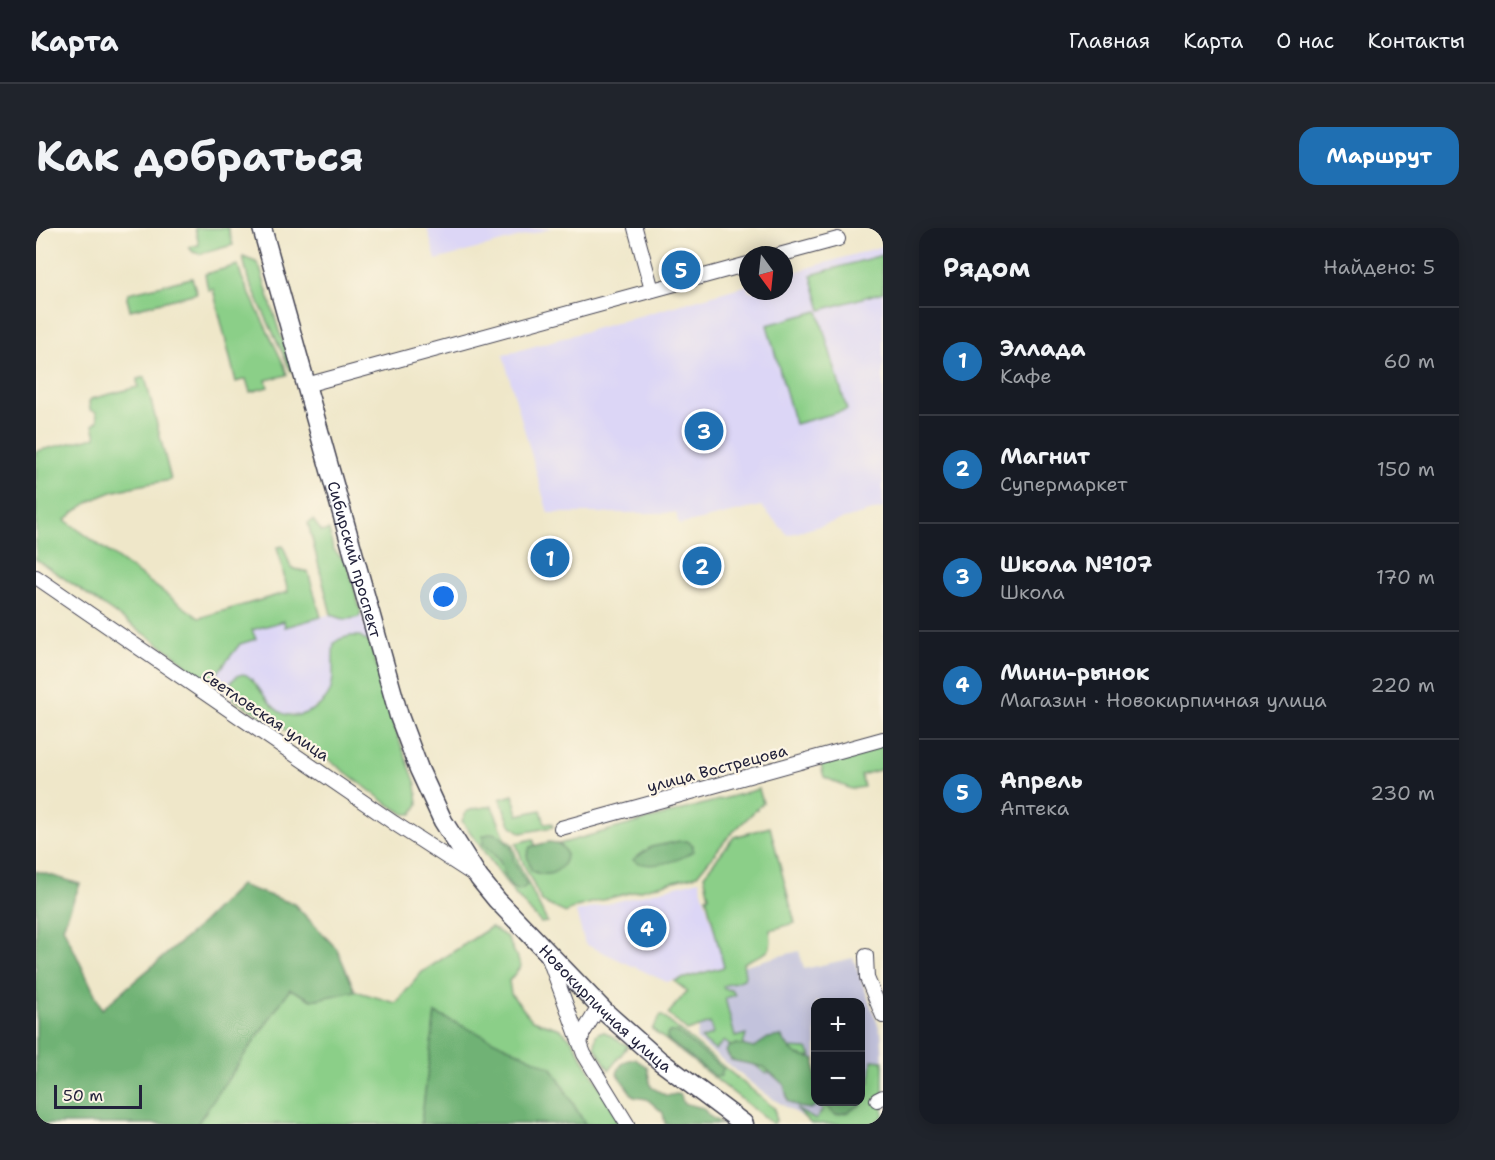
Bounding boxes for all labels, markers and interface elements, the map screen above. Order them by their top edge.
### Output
text: Карта [30,22,119,60]
text: Главная [1069,27,1150,55]
text: Карта [1183,27,1243,55]
text: О нас [1276,27,1334,55]
text: Контакты [1367,27,1465,55]
button: Маршрут [1299,127,1459,185]
text: Как добраться [36,128,364,184]
north arrow [739,246,793,300]
pin: 5 [662,248,700,292]
text: Рядом [943,250,1030,285]
text: Найдено: 5 [1323,254,1435,280]
text: Эллада [1000,334,1086,363]
text: 1 [958,348,967,374]
text: 60 m [1383,348,1435,374]
text: Кафе [1000,363,1052,389]
pin: 3 [684,408,724,454]
text: Магнит [1000,442,1090,471]
text: 2 [956,456,970,482]
text: 150 m [1377,456,1435,482]
text: Супермаркет [1000,471,1127,497]
street label: Сибирский проспект [323,479,387,641]
pin: 1 [530,536,570,580]
pin: 2 [682,544,722,588]
text: Школа №107 [1000,550,1152,579]
text: 3 [956,564,970,590]
text: 170 m [1376,564,1435,590]
text: Школа [1000,579,1065,605]
your location [429,582,458,611]
text: Мини-рынок [1000,658,1150,687]
street label: Светловская улица [198,665,334,766]
text: 4 [956,672,970,698]
text: 220 m [1371,672,1435,698]
text: Магазин · Новокирпичная улица [1000,687,1327,713]
street label: улица Вострецова [645,740,790,797]
text: Апрель [1000,766,1083,795]
text: 5 [956,780,969,806]
text: 230 m [1370,780,1435,806]
text: Аптека [1000,795,1069,821]
pin: 4 [628,906,666,950]
street label: Новокирпичная улица [534,940,676,1077]
map controls [811,998,865,1106]
button: + [811,998,865,1052]
button: − [811,1052,865,1106]
scale bar [54,1082,142,1110]
text: 50 m [63,1085,103,1106]

